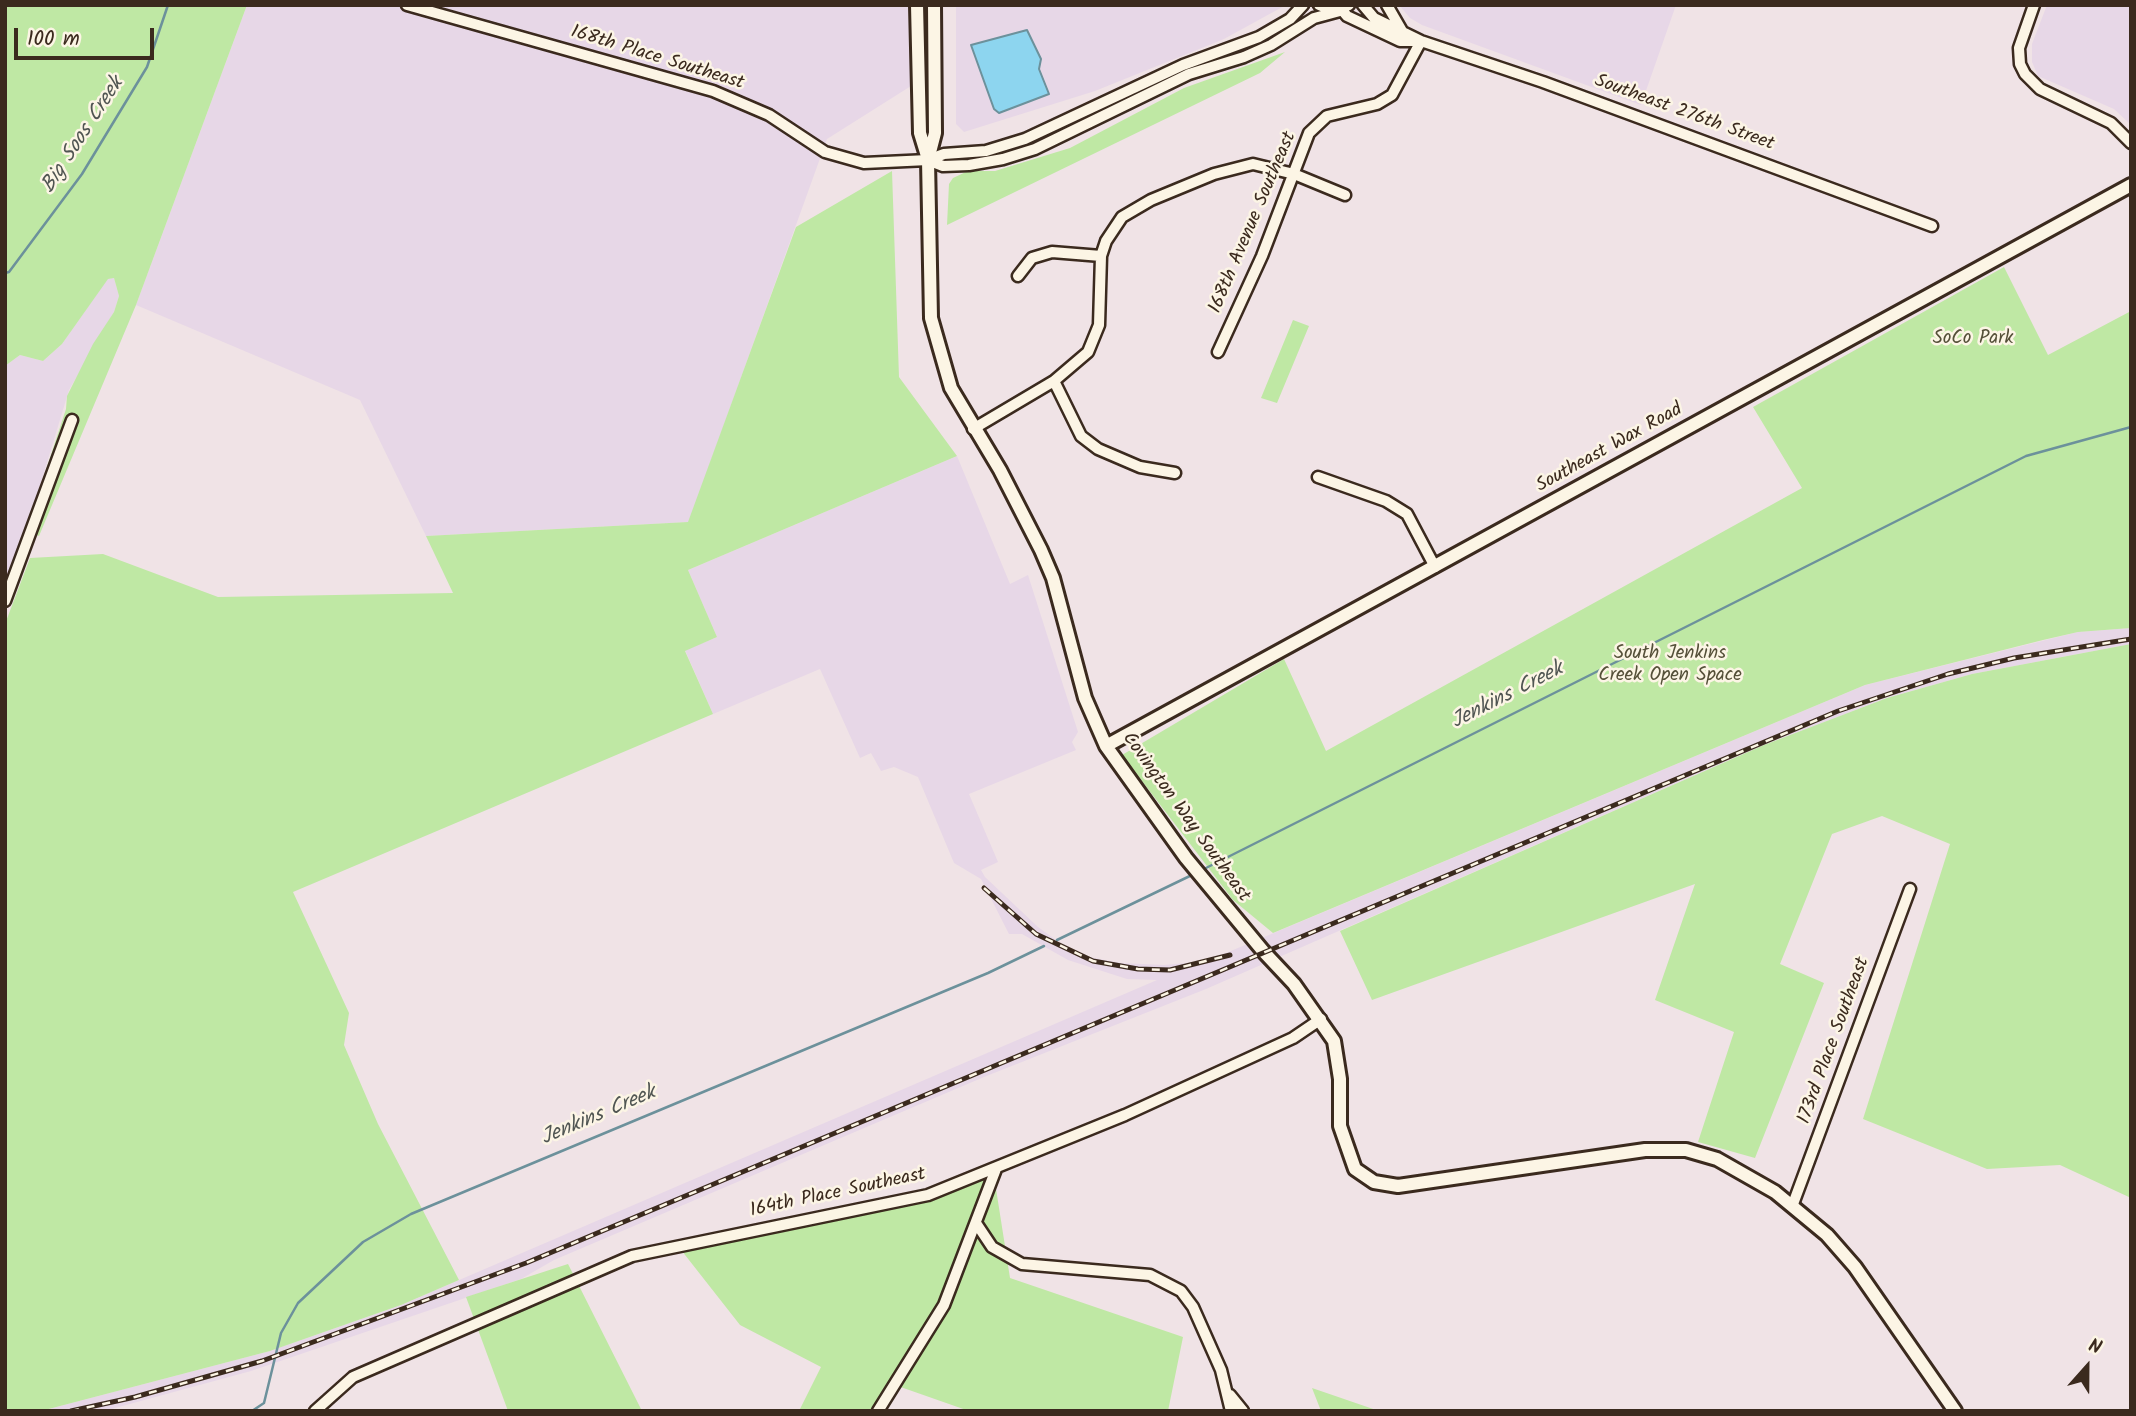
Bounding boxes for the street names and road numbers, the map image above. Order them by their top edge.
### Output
street label: 168th Place Southeast [568,22,746,96]
street label: Southeast 276th Street [1591,71,1777,157]
street label: 168th Avenue Southeast [1205,129,1303,317]
street label: Southeast Wax Road [1533,399,1687,499]
street label: Covington Way Southeast [1116,729,1254,907]
street label: 173rd Place Southeast [1794,955,1876,1127]
street label: 164th Place Southeast [748,1164,928,1224]

